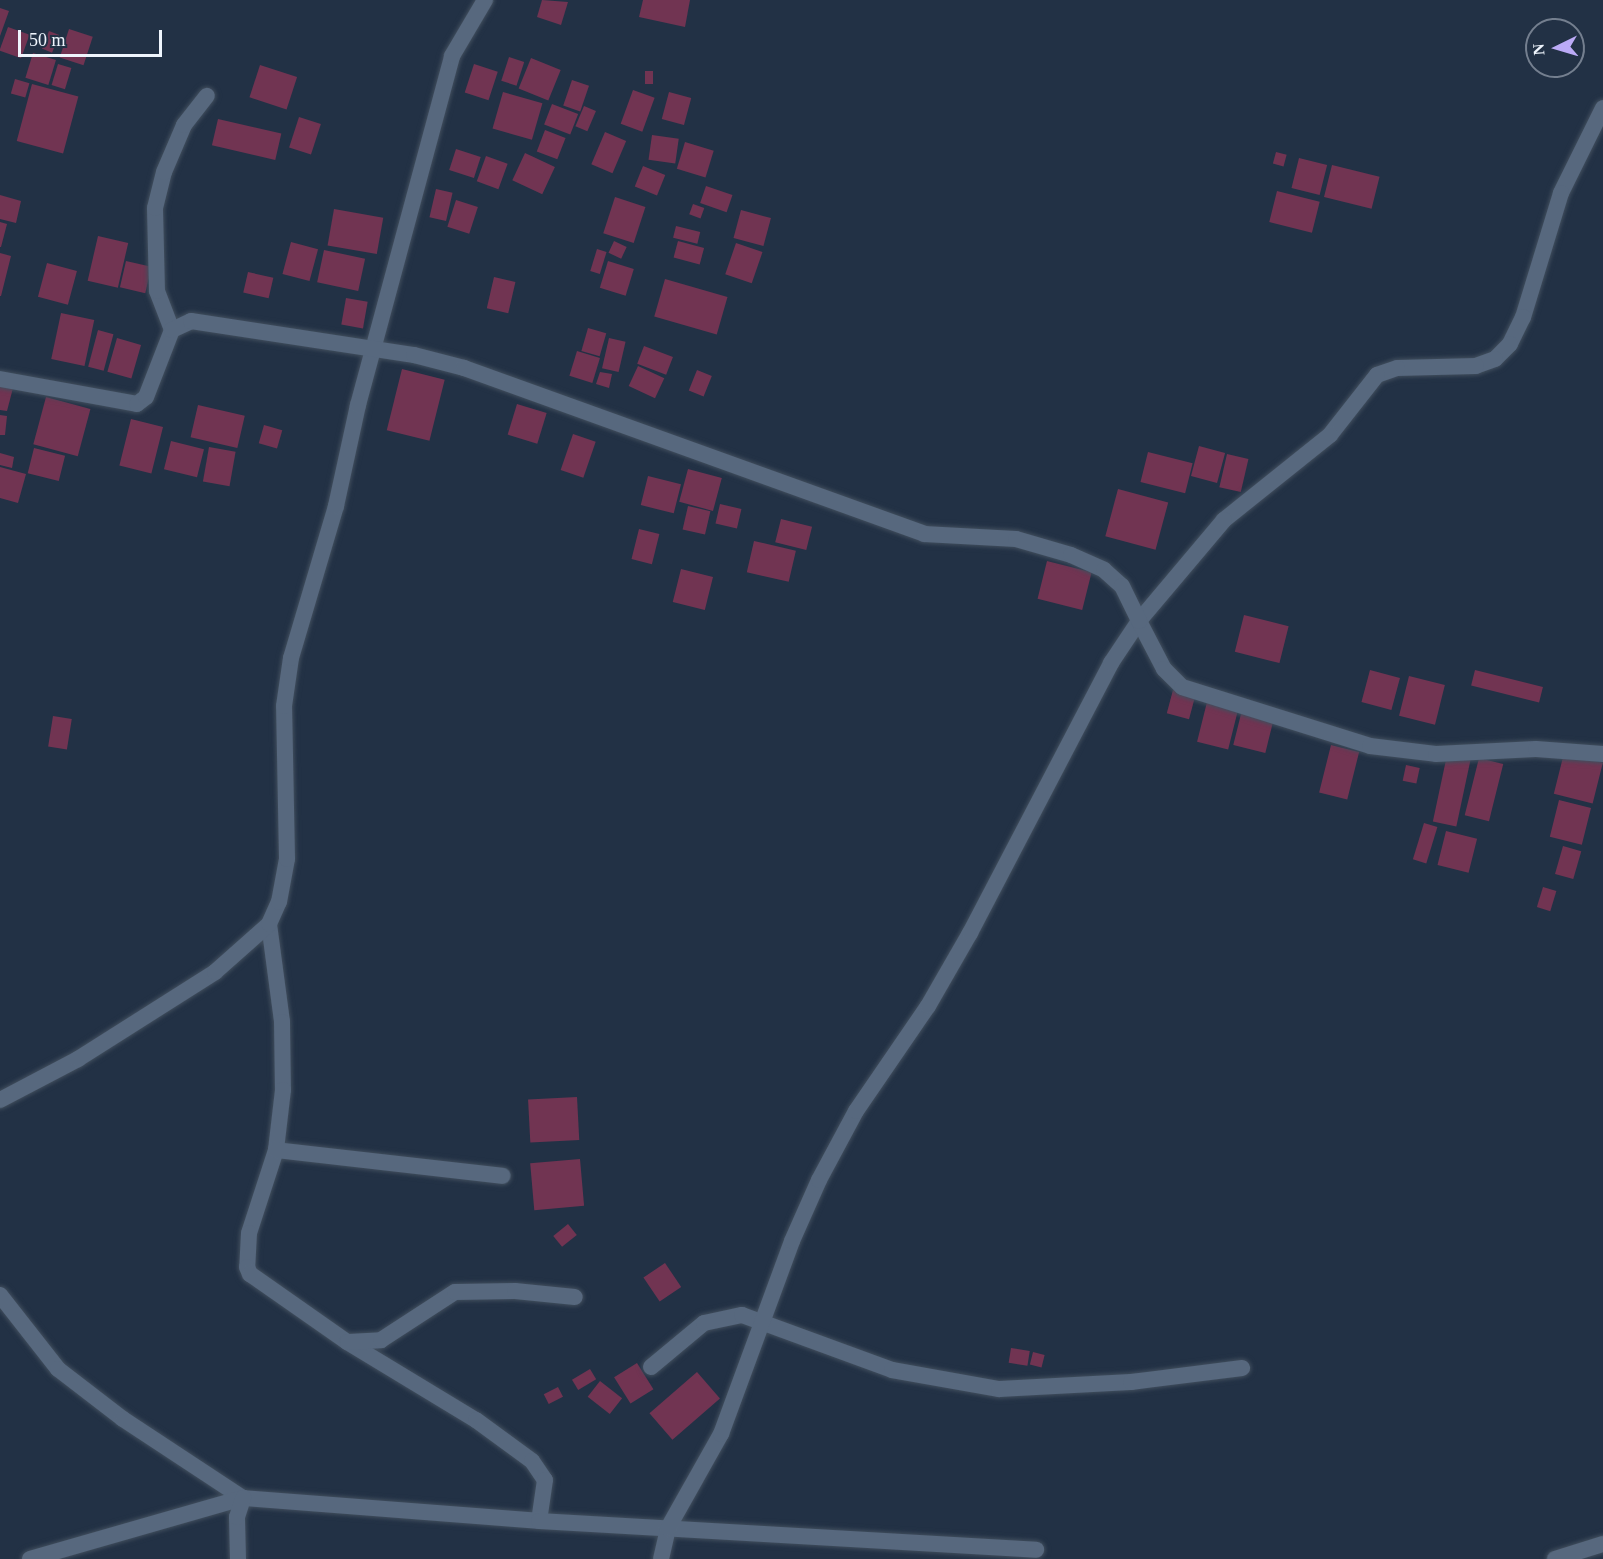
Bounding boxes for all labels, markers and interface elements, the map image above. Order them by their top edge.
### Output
scale bar [21,18,165,56]
north arrow [1525,18,1585,78]
text: 50 m [29,30,66,50]
text: N [1530,43,1548,56]

